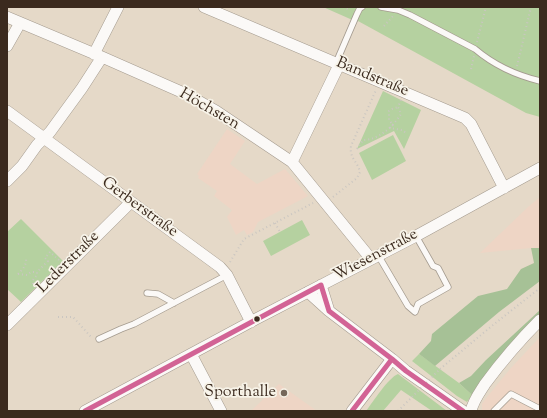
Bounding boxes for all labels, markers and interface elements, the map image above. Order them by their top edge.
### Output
street label: Bandstraße [333,54,411,102]
street label: Höchsten [175,85,243,135]
street label: Gerberstraße [97,174,181,242]
street label: Wiesenstraße [330,226,422,286]
street label: Lederstraße [34,228,104,298]
unlabelled marker [252,314,262,324]
place label: Sporthalle [204,383,276,403]
marker: Sporthalle [279,388,289,398]

